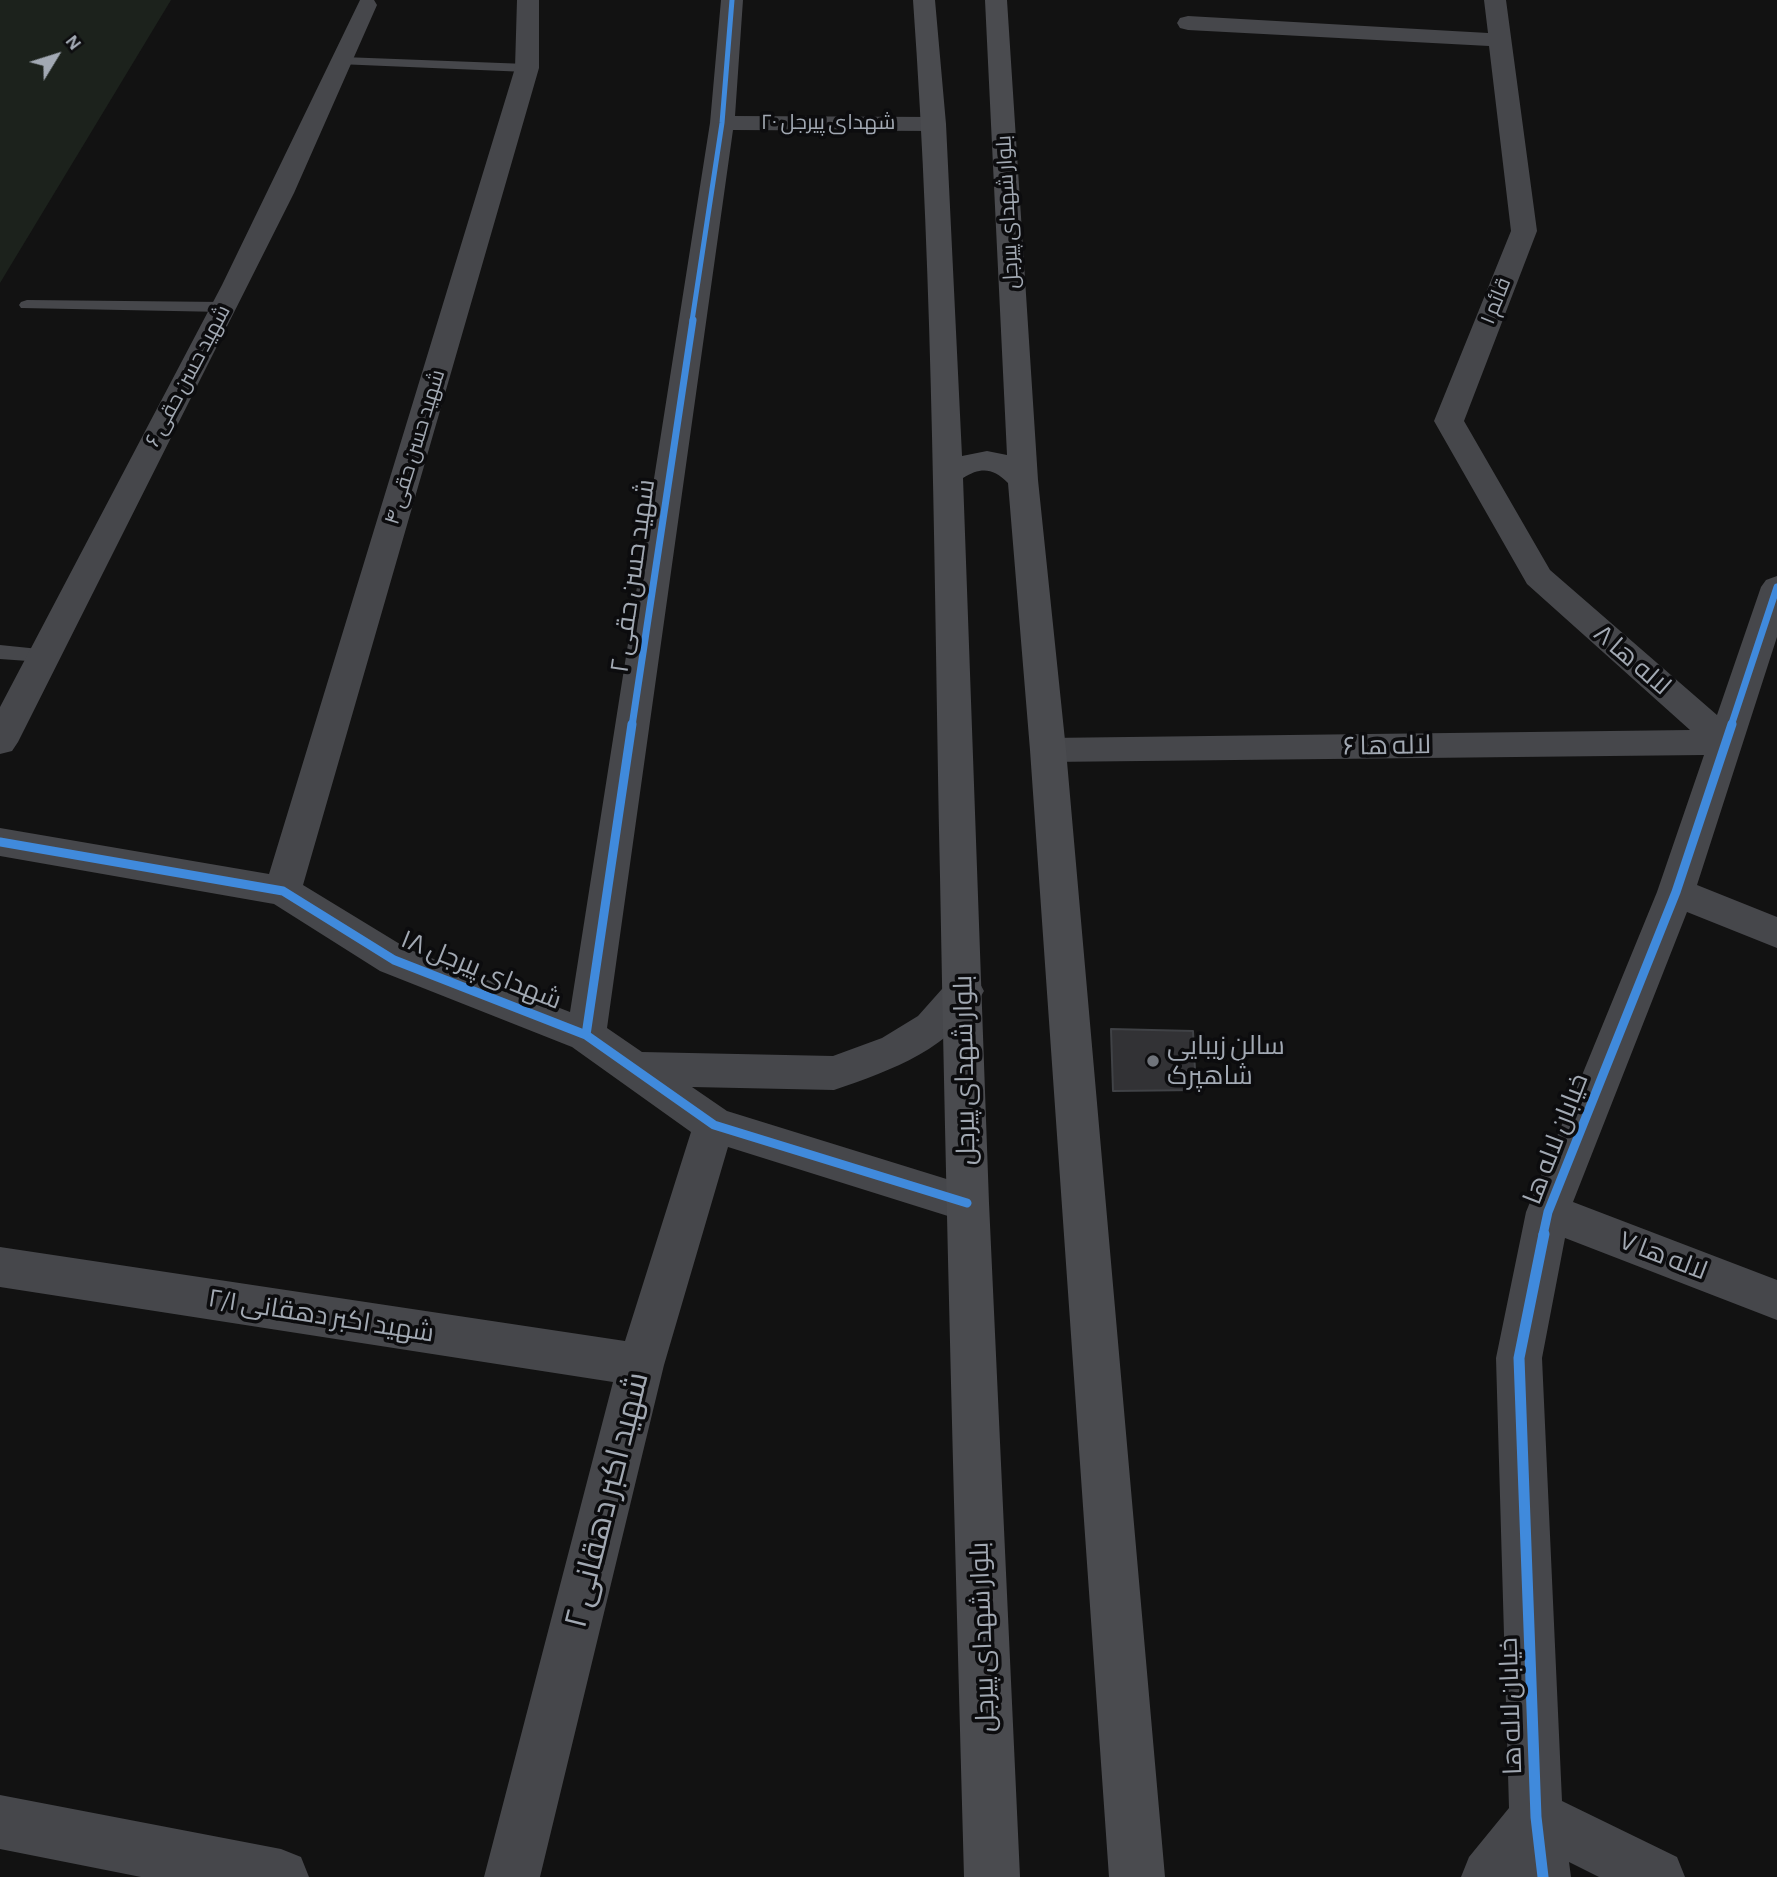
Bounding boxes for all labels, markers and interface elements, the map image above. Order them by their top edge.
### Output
north arrow [21,21,91,91]
text: N [61,32,84,54]
street label: شهدای پیرجل ۲۰ [761,110,895,136]
street label: بلوار شهدای پیرجل [991,135,1025,289]
street label: قائم ۱ [1475,274,1517,328]
street label: شهید حسن حقی ۶ [140,301,236,451]
street label: شهید حسن حقی ۴ [379,367,451,527]
street label: شهید حسن حقی ۲ [604,477,662,675]
street label: لاله ها ۸ [1587,618,1677,702]
street label: لاله ها ۶ [1343,730,1431,762]
street label: شهدای پیرجل ۱۸ [396,924,566,1016]
street label: بلوار شهدای پیرجل [948,975,982,1165]
place label: سالن زیبایی شاهپرک [1167,1030,1285,1092]
marker: سالن زیبایی شاهپرک [1145,1053,1161,1069]
street label: خیابان لاله ها [1517,1069,1595,1209]
street label: لاله ها ۷ [1614,1225,1712,1287]
street label: شهید اکبر دهقانی ۲/۱ [206,1283,436,1349]
street label: شهید اکبر دهقانی ۲ [557,1368,657,1632]
street label: بلوار شهدای پیرجل [964,1541,1002,1733]
street label: خیابان لاله ها [1493,1637,1529,1775]

